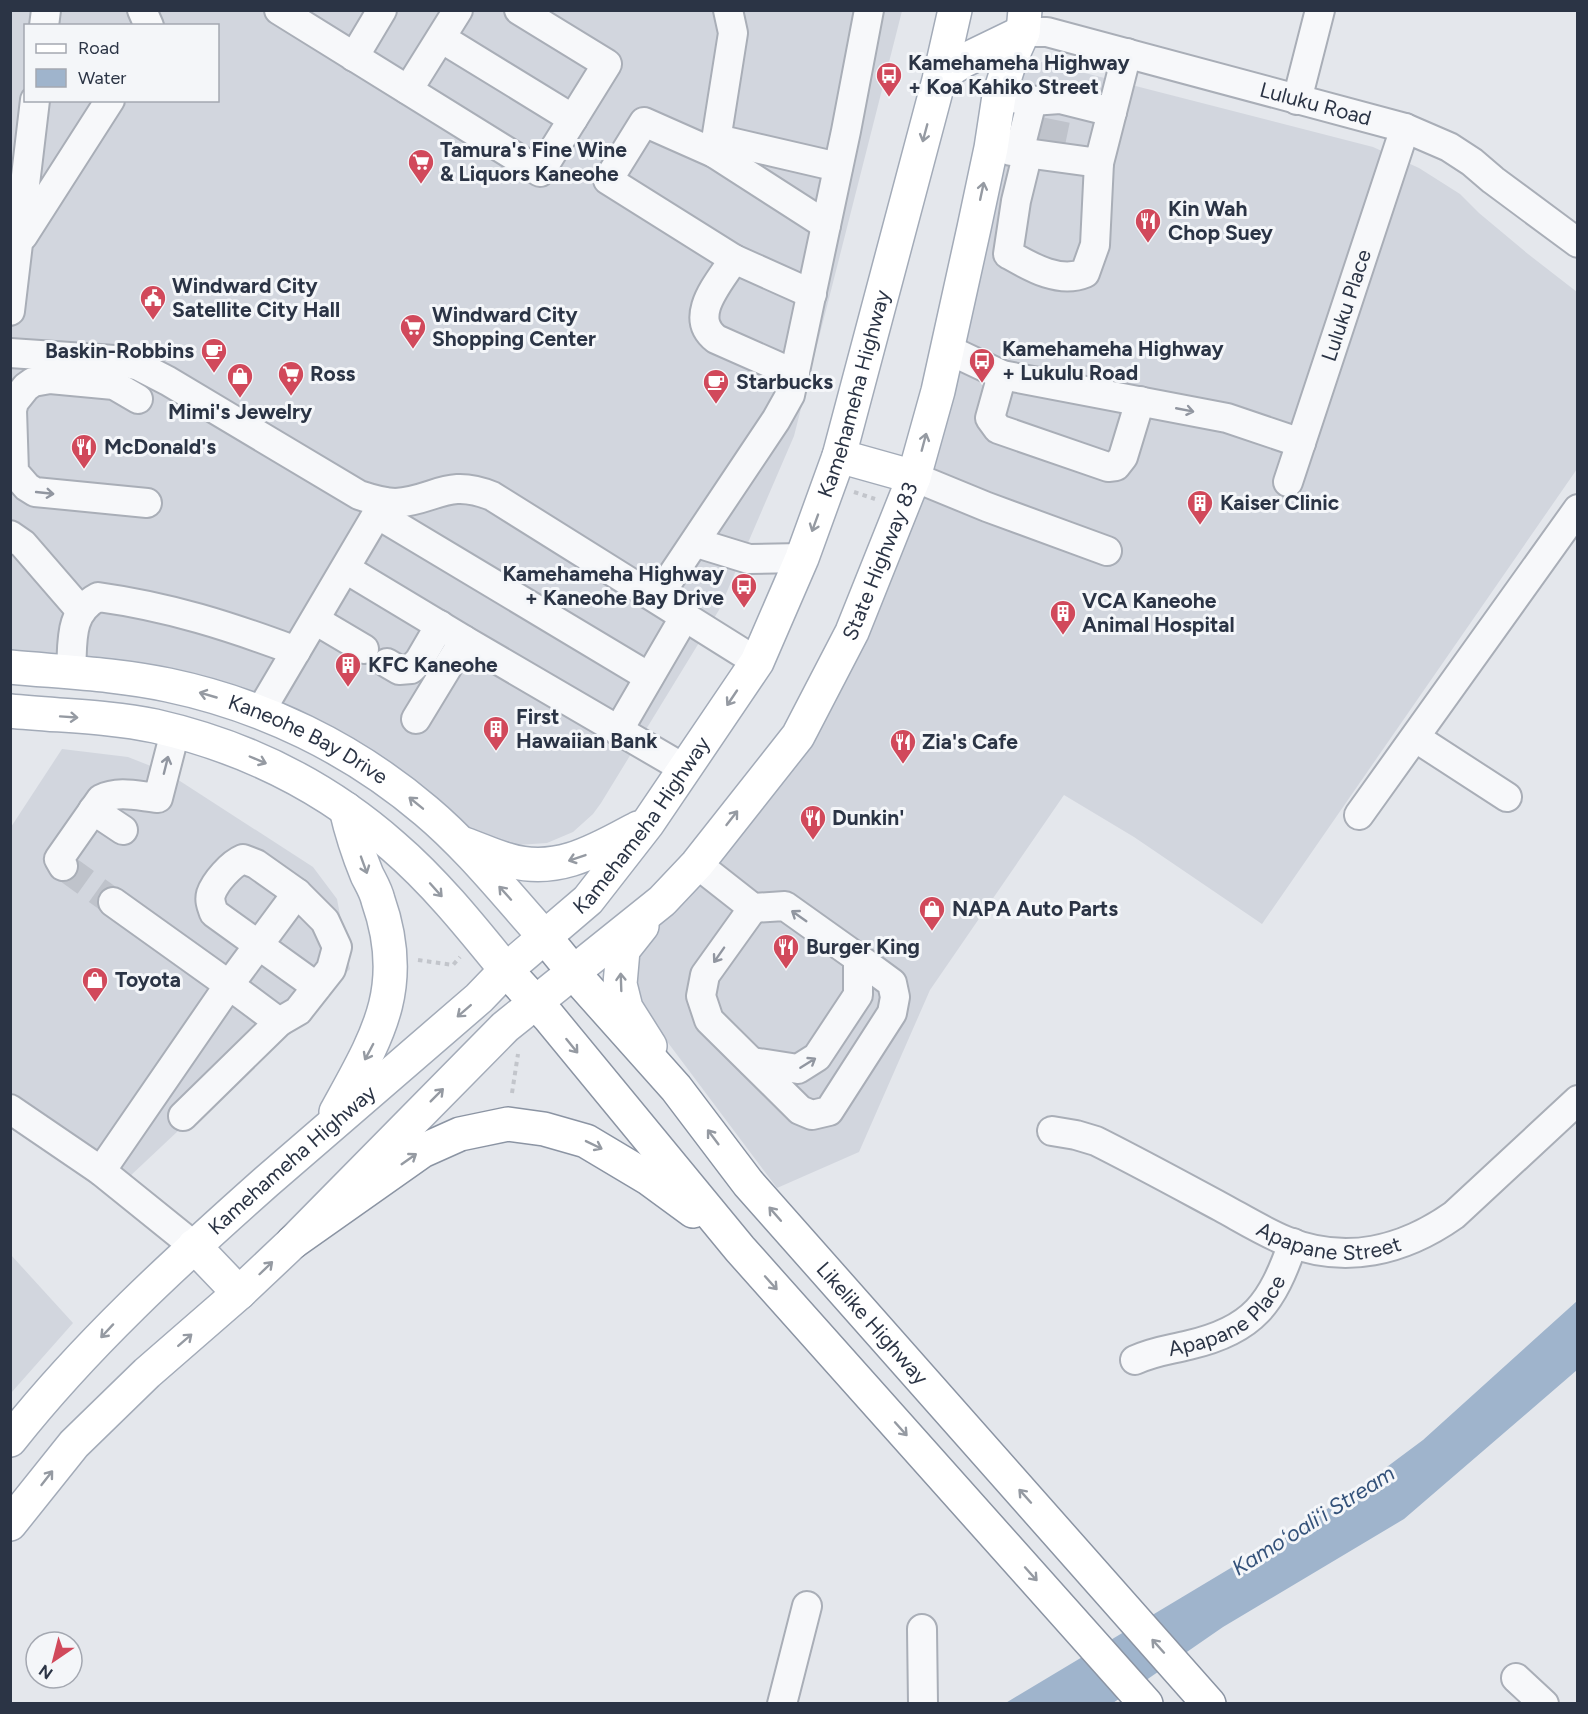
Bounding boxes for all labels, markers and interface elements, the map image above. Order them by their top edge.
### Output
legend [24,24,219,102]
text: Road [78,37,119,59]
place label: Kamehameha Highway + Koa Kahiko Street [908,50,1130,99]
bus stop icon: Kamehameha Highway + Koa Kahiko Street [874,60,904,98]
text: Water [78,67,126,89]
street label: Luluku Road [1257,77,1374,130]
one-way arrow [918,123,930,142]
place label: Tamura's Fine Wine & Liquors Kaneohe [440,137,627,186]
supermarket icon: Tamura's Fine Wine & Liquors Kaneohe [406,147,436,185]
one-way arrow [977,181,988,201]
place label: Kin Wah Chop Suey [1168,196,1274,245]
restaurant icon: Kin Wah Chop Suey [1133,206,1163,244]
street label: Luluku Place [1316,246,1376,364]
place label: Windward City Satellite City Hall [172,273,340,322]
public building icon: Windward City Satellite City Hall [138,283,168,321]
street label: Kamehameha Highway [812,287,895,501]
place label: Windward City Shopping Center [432,302,596,351]
supermarket icon: Windward City Shopping Center [398,312,428,350]
cafe icon: Baskin-Robbins [199,336,229,374]
place label: Kamehameha Highway + Lukulu Road [1002,336,1224,385]
place label: Baskin-Robbins [45,338,194,363]
bus stop icon: Kamehameha Highway + Lukulu Road [967,346,997,384]
supermarket icon: Ross [276,359,306,397]
shop icon: Mimi's Jewelry [225,361,255,399]
place label: Ross [310,361,356,386]
cafe icon: Starbucks [701,367,731,405]
place label: Starbucks [736,369,833,394]
place label: Mimi's Jewelry [168,399,313,424]
one-way arrow [1175,405,1195,416]
restaurant icon: McDonald's [69,432,99,470]
one-way arrow [919,433,930,452]
place label: McDonald's [104,434,216,459]
street label: State Highway 83 [837,479,923,645]
one-way arrow [35,488,54,499]
building icon: Kaiser Clinic [1185,488,1215,526]
place label: Kaiser Clinic [1220,490,1340,515]
one-way arrow [808,513,819,531]
place label: Kamehameha Highway + Kaneohe Bay Drive [502,561,725,610]
bus stop icon: Kamehameha Highway + Kaneohe Bay Drive [729,571,759,609]
place label: VCA Kaneohe Animal Hospital [1082,588,1235,637]
building icon: VCA Kaneohe Animal Hospital [1048,598,1078,636]
building icon: KFC Kaneohe [333,650,363,688]
place label: KFC Kaneohe [368,652,498,677]
one-way arrow [199,689,218,700]
street label: Kaneohe Bay Drive [225,689,393,789]
one-way arrow [726,690,739,707]
place label: First Hawaiian Bank [516,704,658,753]
one-way arrow [58,712,78,723]
building icon: First Hawaiian Bank [481,714,511,752]
restaurant icon: Zia's Cafe [888,727,918,765]
place label: Zia's Cafe [922,729,1018,754]
street label: Kamehameha Highway [568,732,715,919]
one-way arrow [248,754,266,766]
one-way arrow [161,756,172,775]
one-way arrow [408,796,424,809]
restaurant icon: Dunkin' [798,803,828,841]
place label: Dunkin' [832,805,904,830]
one-way arrow [726,811,739,827]
one-way arrow [568,854,587,865]
one-way arrow [359,855,370,874]
one-way arrow [429,882,443,897]
one-way arrow [498,886,512,901]
shop icon: NAPA Auto Parts [917,894,947,932]
place label: NAPA Auto Parts [952,896,1118,921]
one-way arrow [791,910,807,922]
restaurant icon: Burger King [771,932,801,970]
place label: Burger King [806,934,920,959]
one-way arrow [713,947,725,963]
shop icon: Toyota [80,965,110,1003]
place label: Toyota [115,967,181,992]
one-way arrow [616,972,627,992]
one-way arrow [457,1004,472,1018]
one-way arrow [566,1038,579,1054]
one-way arrow [363,1042,374,1060]
one-way arrow [799,1056,816,1068]
street label: Kamehameha Highway [203,1080,381,1240]
one-way arrow [430,1088,445,1103]
one-way arrow [707,1129,719,1145]
one-way arrow [584,1140,602,1151]
one-way arrow [401,1153,417,1165]
one-way arrow [768,1207,782,1222]
street label: Apapane Street [1253,1216,1404,1265]
street label: Likelike Highway [812,1256,934,1390]
one-way arrow [259,1260,274,1275]
street label: Apapane Place [1166,1271,1290,1361]
one-way arrow [764,1275,778,1290]
one-way arrow [100,1323,115,1338]
one-way arrow [177,1334,193,1347]
one-way arrow [894,1421,908,1436]
water label: Kamoʻoaliʻi Stream [1227,1459,1400,1581]
one-way arrow [40,1470,53,1486]
one-way arrow [1018,1489,1032,1504]
one-way arrow [1024,1566,1038,1581]
north arrow [24,1630,84,1690]
one-way arrow [1151,1639,1165,1654]
text: N [35,1661,56,1683]

